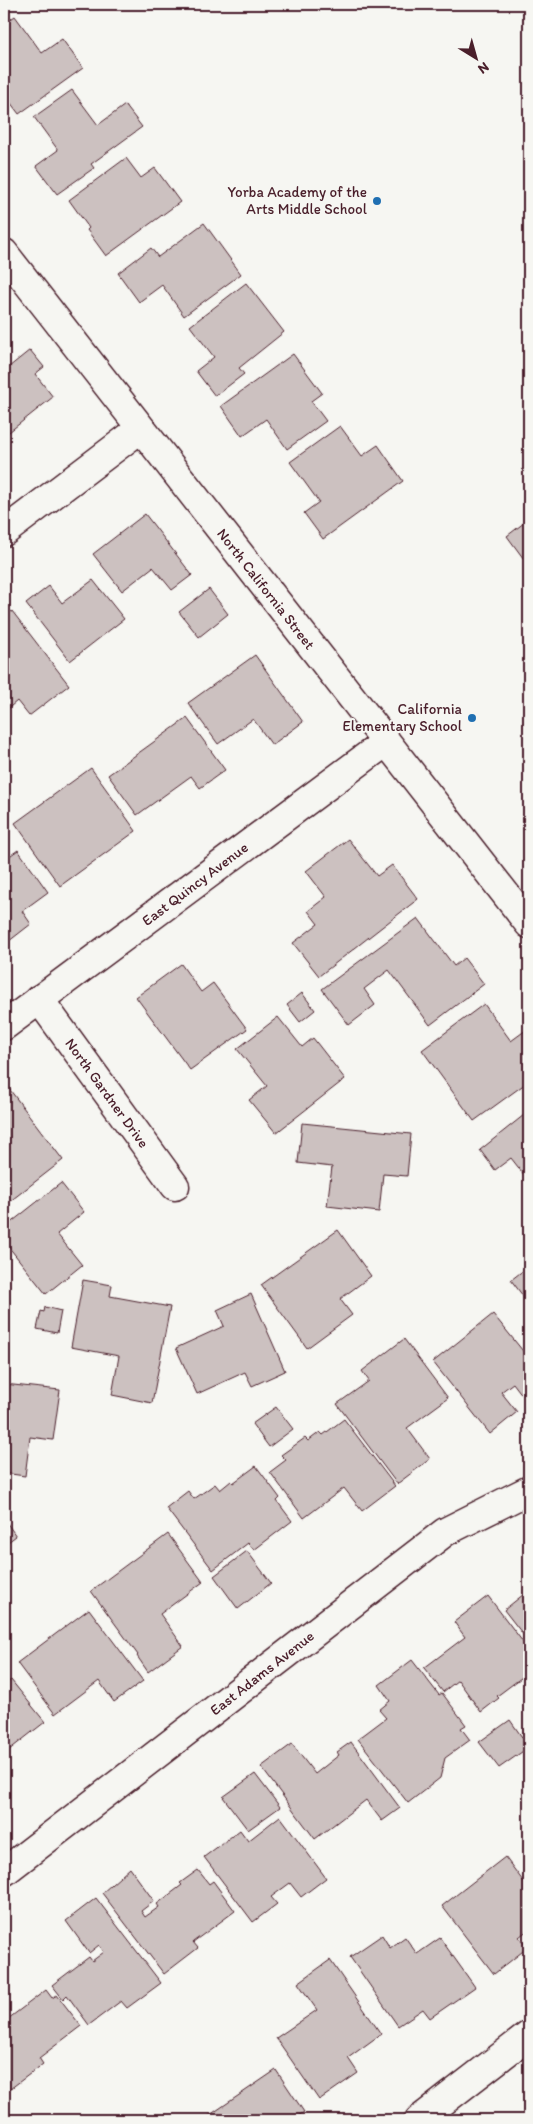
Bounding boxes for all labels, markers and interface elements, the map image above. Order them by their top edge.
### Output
north arrow [450,32,500,82]
text: N [475,58,492,78]
place label: Yorba Academy of the Arts Middle School [227,183,368,218]
marker: Yorba Academy of the Arts Middle School [371,195,383,207]
street label: North California Street [213,525,319,653]
place label: California Elementary School [342,700,463,735]
marker: California Elementary School [466,712,478,724]
street label: East Quincy Avenue [138,838,252,930]
street label: North Gardner Drive [61,1035,153,1151]
street label: East Adams Avenue [206,1627,318,1719]

